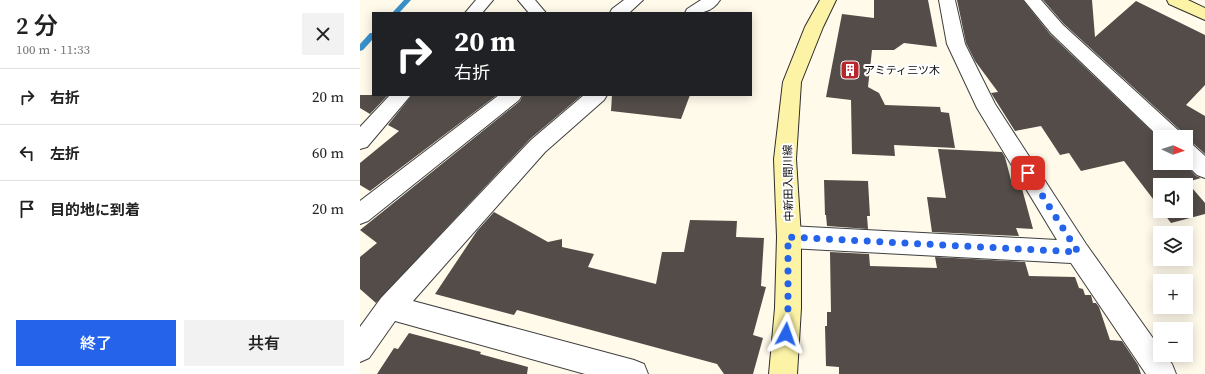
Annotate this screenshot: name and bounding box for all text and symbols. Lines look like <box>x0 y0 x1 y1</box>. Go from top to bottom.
text: 2 分 <box>16 9 58 42</box>
button: close <box>302 13 344 55</box>
text: 20 m <box>454 22 516 60</box>
icon: right <box>388 28 440 80</box>
text: 100 m · 11:33 <box>16 41 90 58</box>
building icon: アミティ三ツ木 <box>839 59 861 81</box>
text: 右折 <box>454 60 490 85</box>
place label: アミティ三ツ木 <box>864 63 940 78</box>
icon: right <box>16 86 38 108</box>
text: 20 m <box>312 86 344 107</box>
text: 右折 <box>50 87 80 108</box>
north arrow <box>1153 130 1193 170</box>
map controls <box>1153 130 1193 362</box>
icon: left <box>16 142 38 164</box>
text: 60 m <box>312 142 344 163</box>
text: 左折 <box>50 143 80 164</box>
street label: 中新田入間川線 <box>780 144 797 222</box>
pin <box>1011 156 1045 190</box>
icon: arrive <box>1017 162 1039 184</box>
button: sound <box>1153 178 1193 218</box>
icon: arrive <box>16 198 38 220</box>
text: 20 m <box>312 198 344 219</box>
text: 目的地に到着 <box>50 199 140 220</box>
button: layers <box>1153 226 1193 266</box>
button: + <box>1153 274 1193 314</box>
position arrow <box>765 313 807 355</box>
button: 終了 <box>16 320 176 366</box>
button: 共有 <box>184 320 344 366</box>
button: − <box>1153 322 1193 362</box>

